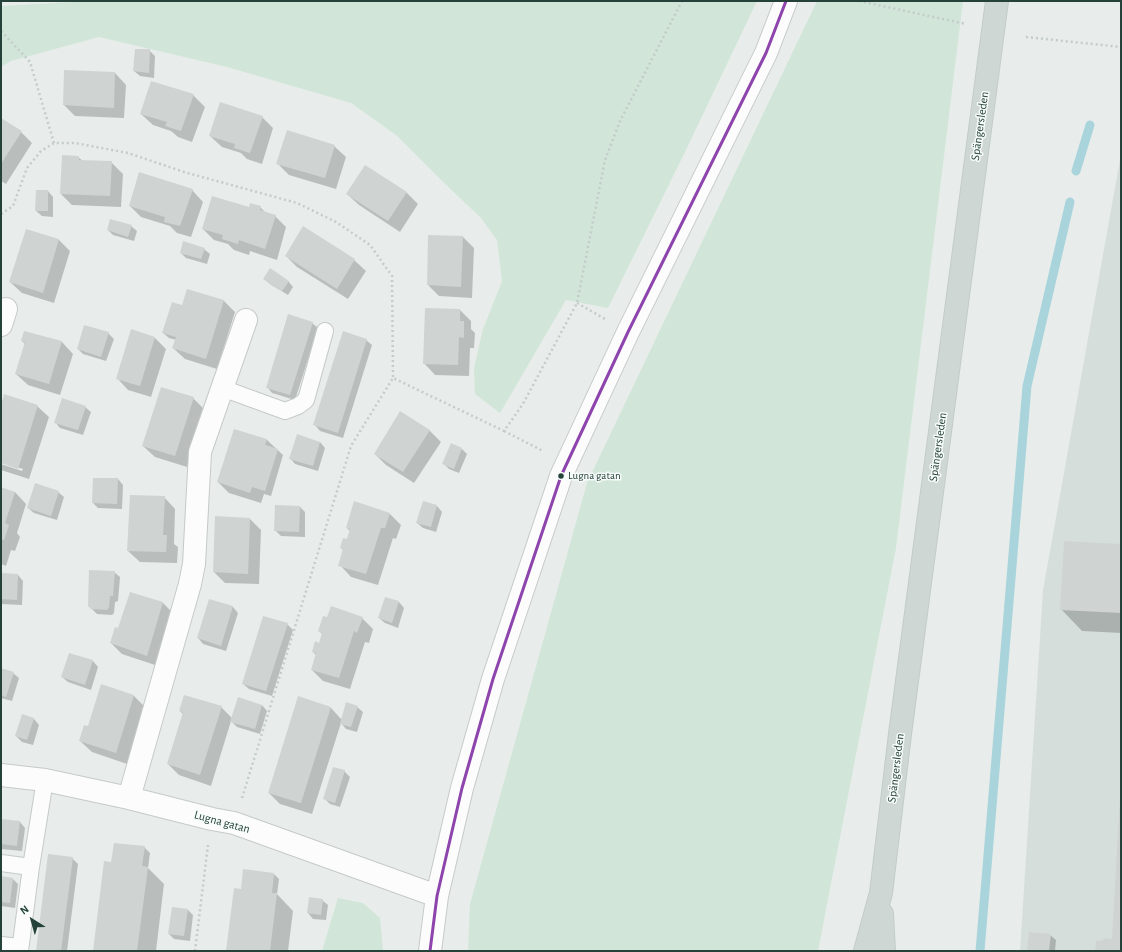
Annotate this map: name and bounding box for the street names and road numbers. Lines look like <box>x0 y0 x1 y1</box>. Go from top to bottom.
street label: Spängersleden <box>968 91 992 161</box>
street label: Spängersleden <box>926 412 950 482</box>
street label: Spängersleden <box>885 733 907 803</box>
street label: Lugna gatan <box>192 808 252 836</box>

